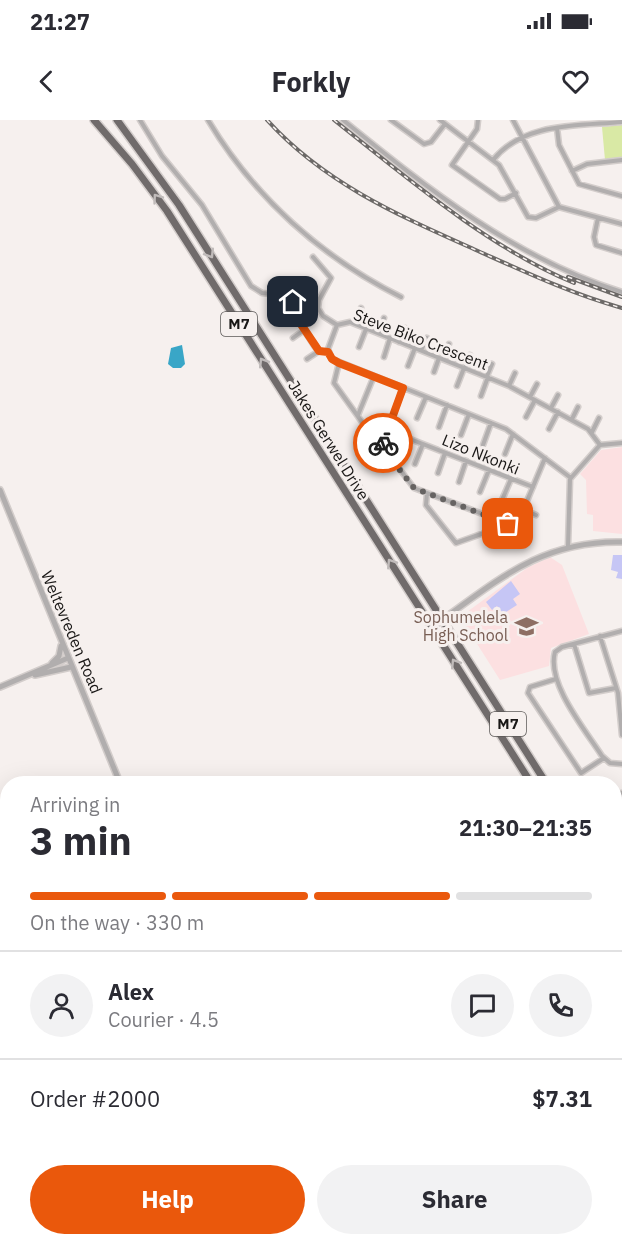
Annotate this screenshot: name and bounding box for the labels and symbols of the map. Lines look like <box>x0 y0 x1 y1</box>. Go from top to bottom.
one-way arrow <box>154 193 165 204</box>
one-way arrow <box>203 248 215 258</box>
pin <box>267 276 318 327</box>
street label: Steve Biko Crescent <box>351 304 491 374</box>
road number: M7 <box>221 312 257 336</box>
one-way arrow <box>259 357 270 368</box>
street label: Jakes Gerwel Drive <box>284 376 374 504</box>
courier <box>353 413 413 473</box>
street label: Lizo Nkonki <box>439 429 523 479</box>
pin <box>482 498 533 549</box>
one-way arrow <box>387 558 398 569</box>
street label: Weltevreden Road <box>37 568 107 696</box>
place label: Sophumelela High School <box>414 607 508 645</box>
school or university icon: Sophumelela High School <box>513 613 539 639</box>
one-way arrow <box>450 659 462 669</box>
road number: M7 <box>490 712 526 736</box>

